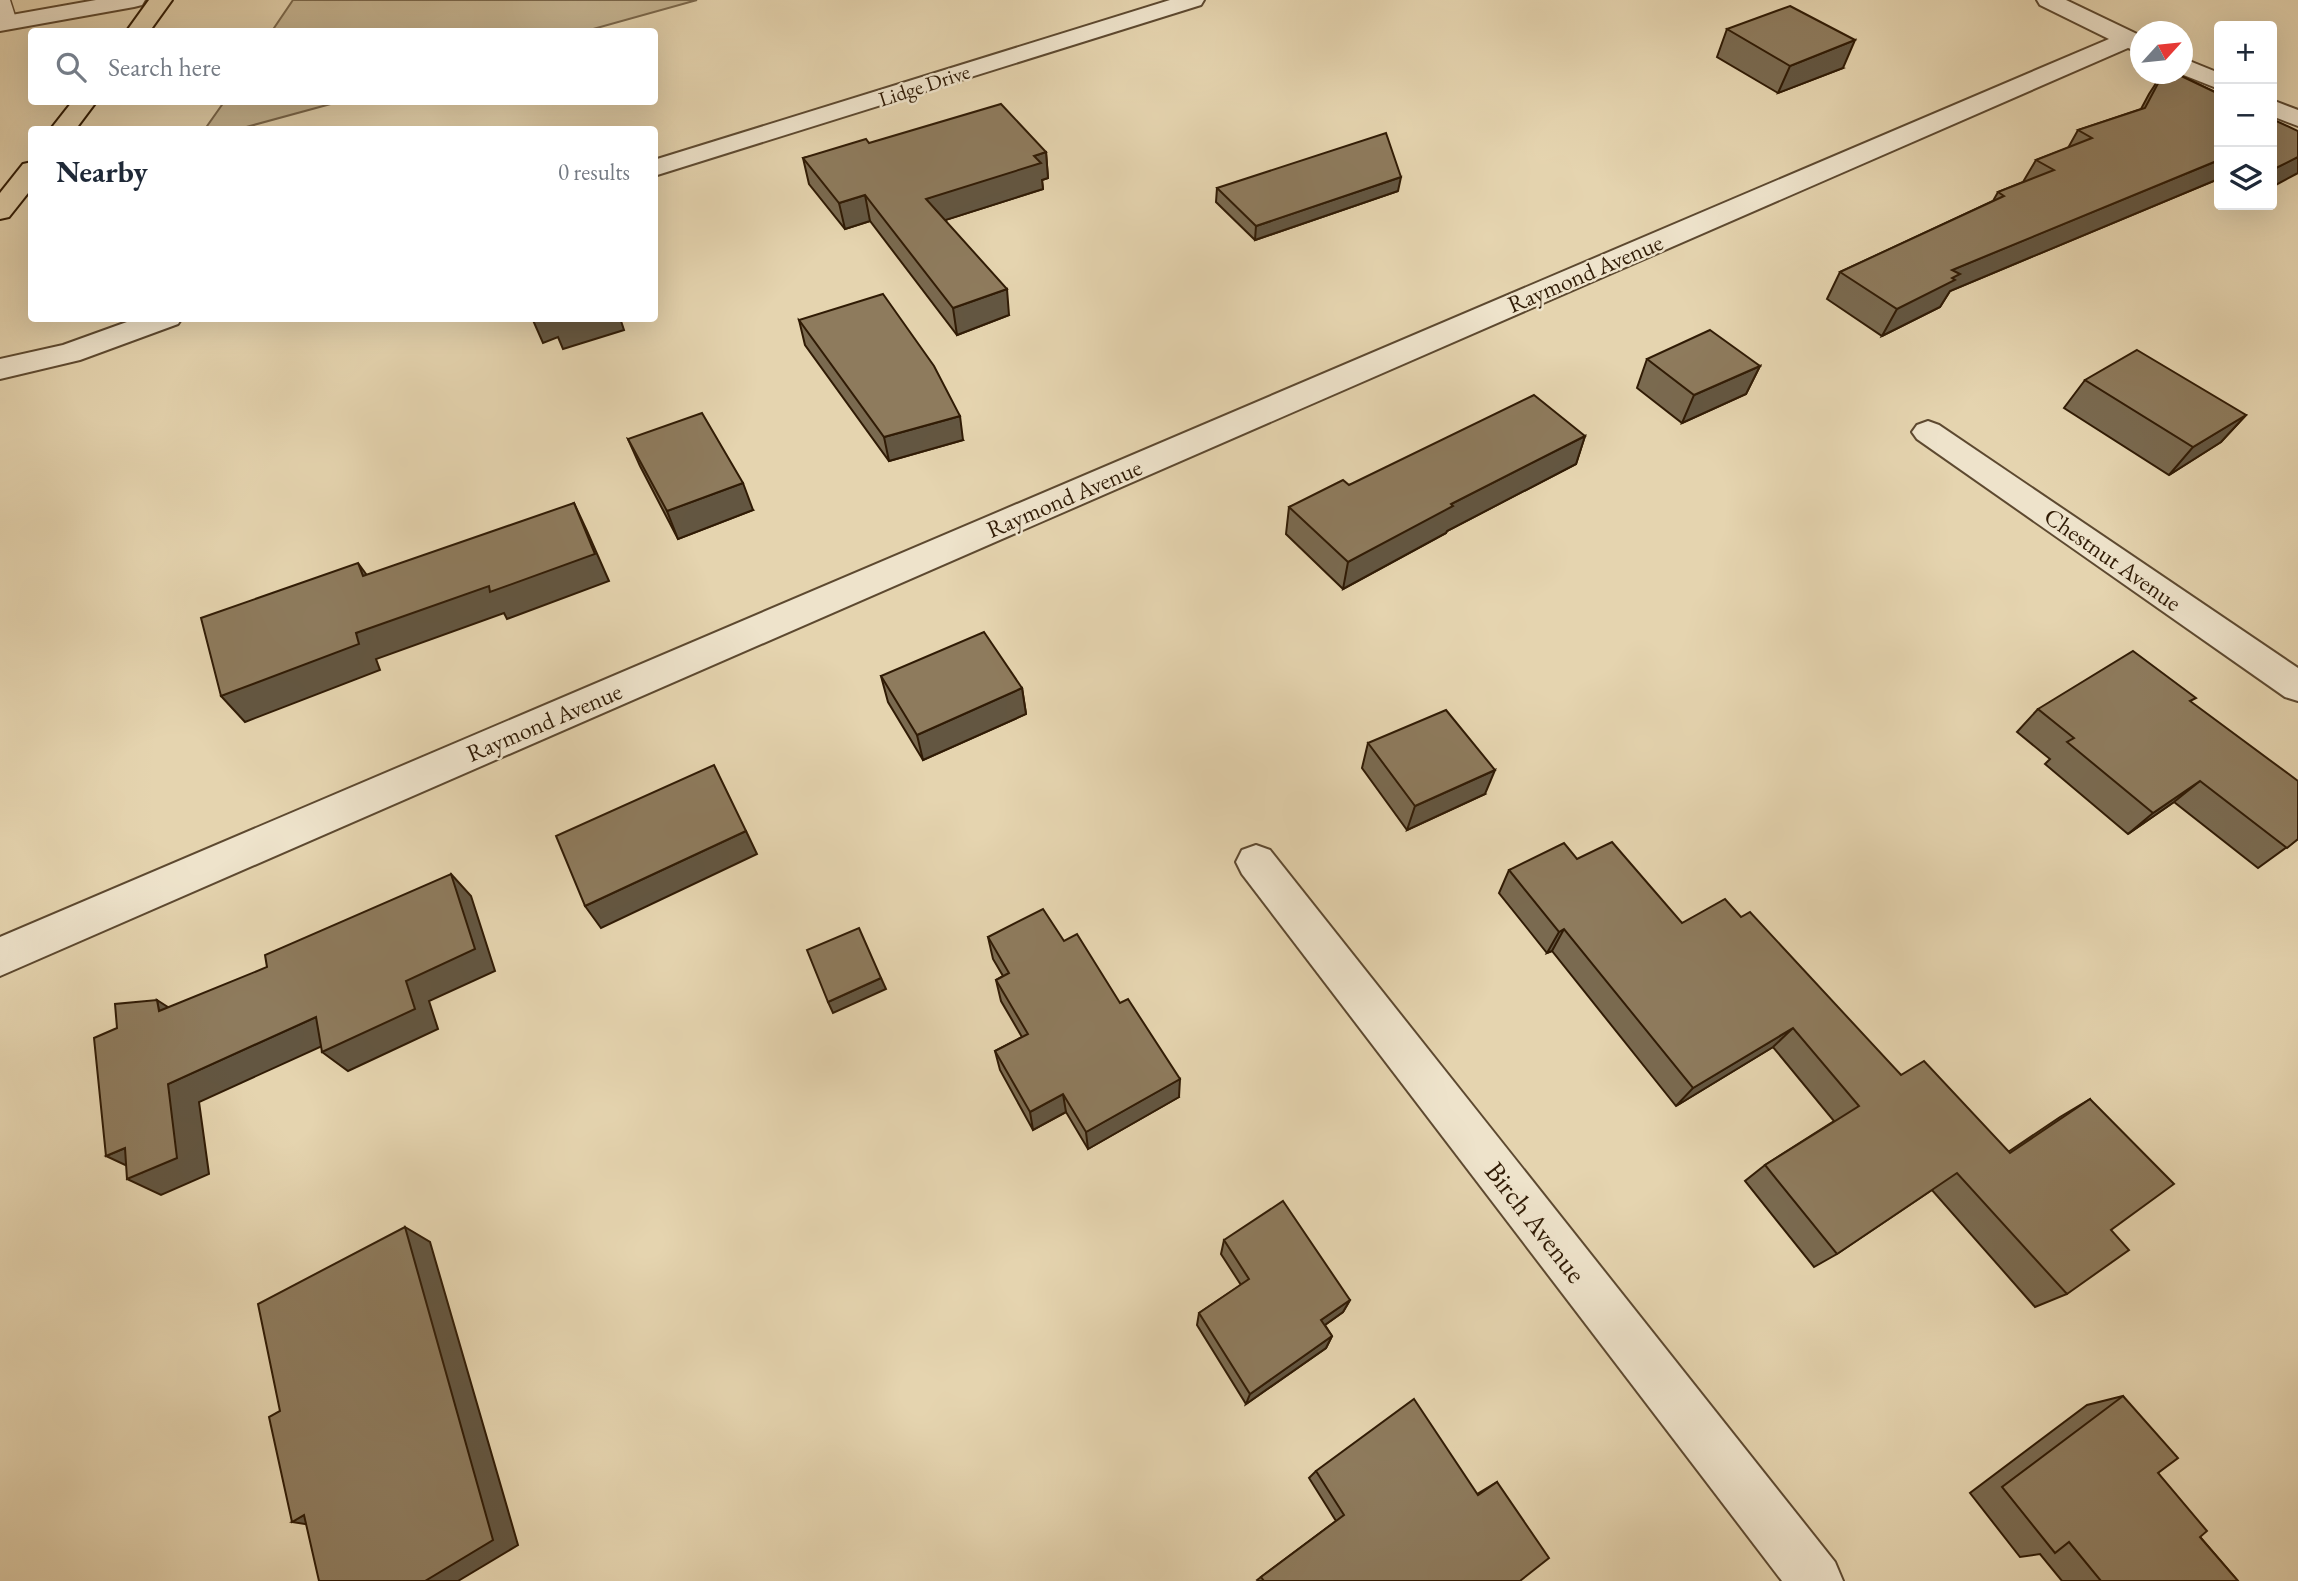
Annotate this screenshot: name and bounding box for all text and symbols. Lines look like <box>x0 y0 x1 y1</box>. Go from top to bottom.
north arrow <box>2130 21 2193 84</box>
map controls <box>2214 21 2277 210</box>
button: + <box>2214 21 2277 84</box>
search box <box>28 28 658 105</box>
icon: search <box>52 48 90 86</box>
text: Search here <box>108 50 221 84</box>
street label: Lidge Drive <box>875 58 973 112</box>
button: − <box>2214 84 2277 147</box>
button: layers <box>2214 147 2277 210</box>
text: Nearby <box>56 152 148 191</box>
text: 0 results <box>558 157 630 187</box>
street label: Raymond Avenue <box>1503 226 1667 320</box>
street label: Raymond Avenue <box>982 451 1146 545</box>
street label: Chestnut Avenue <box>2038 500 2188 618</box>
street label: Raymond Avenue <box>462 675 626 769</box>
street label: Birch Avenue <box>1477 1154 1595 1290</box>

